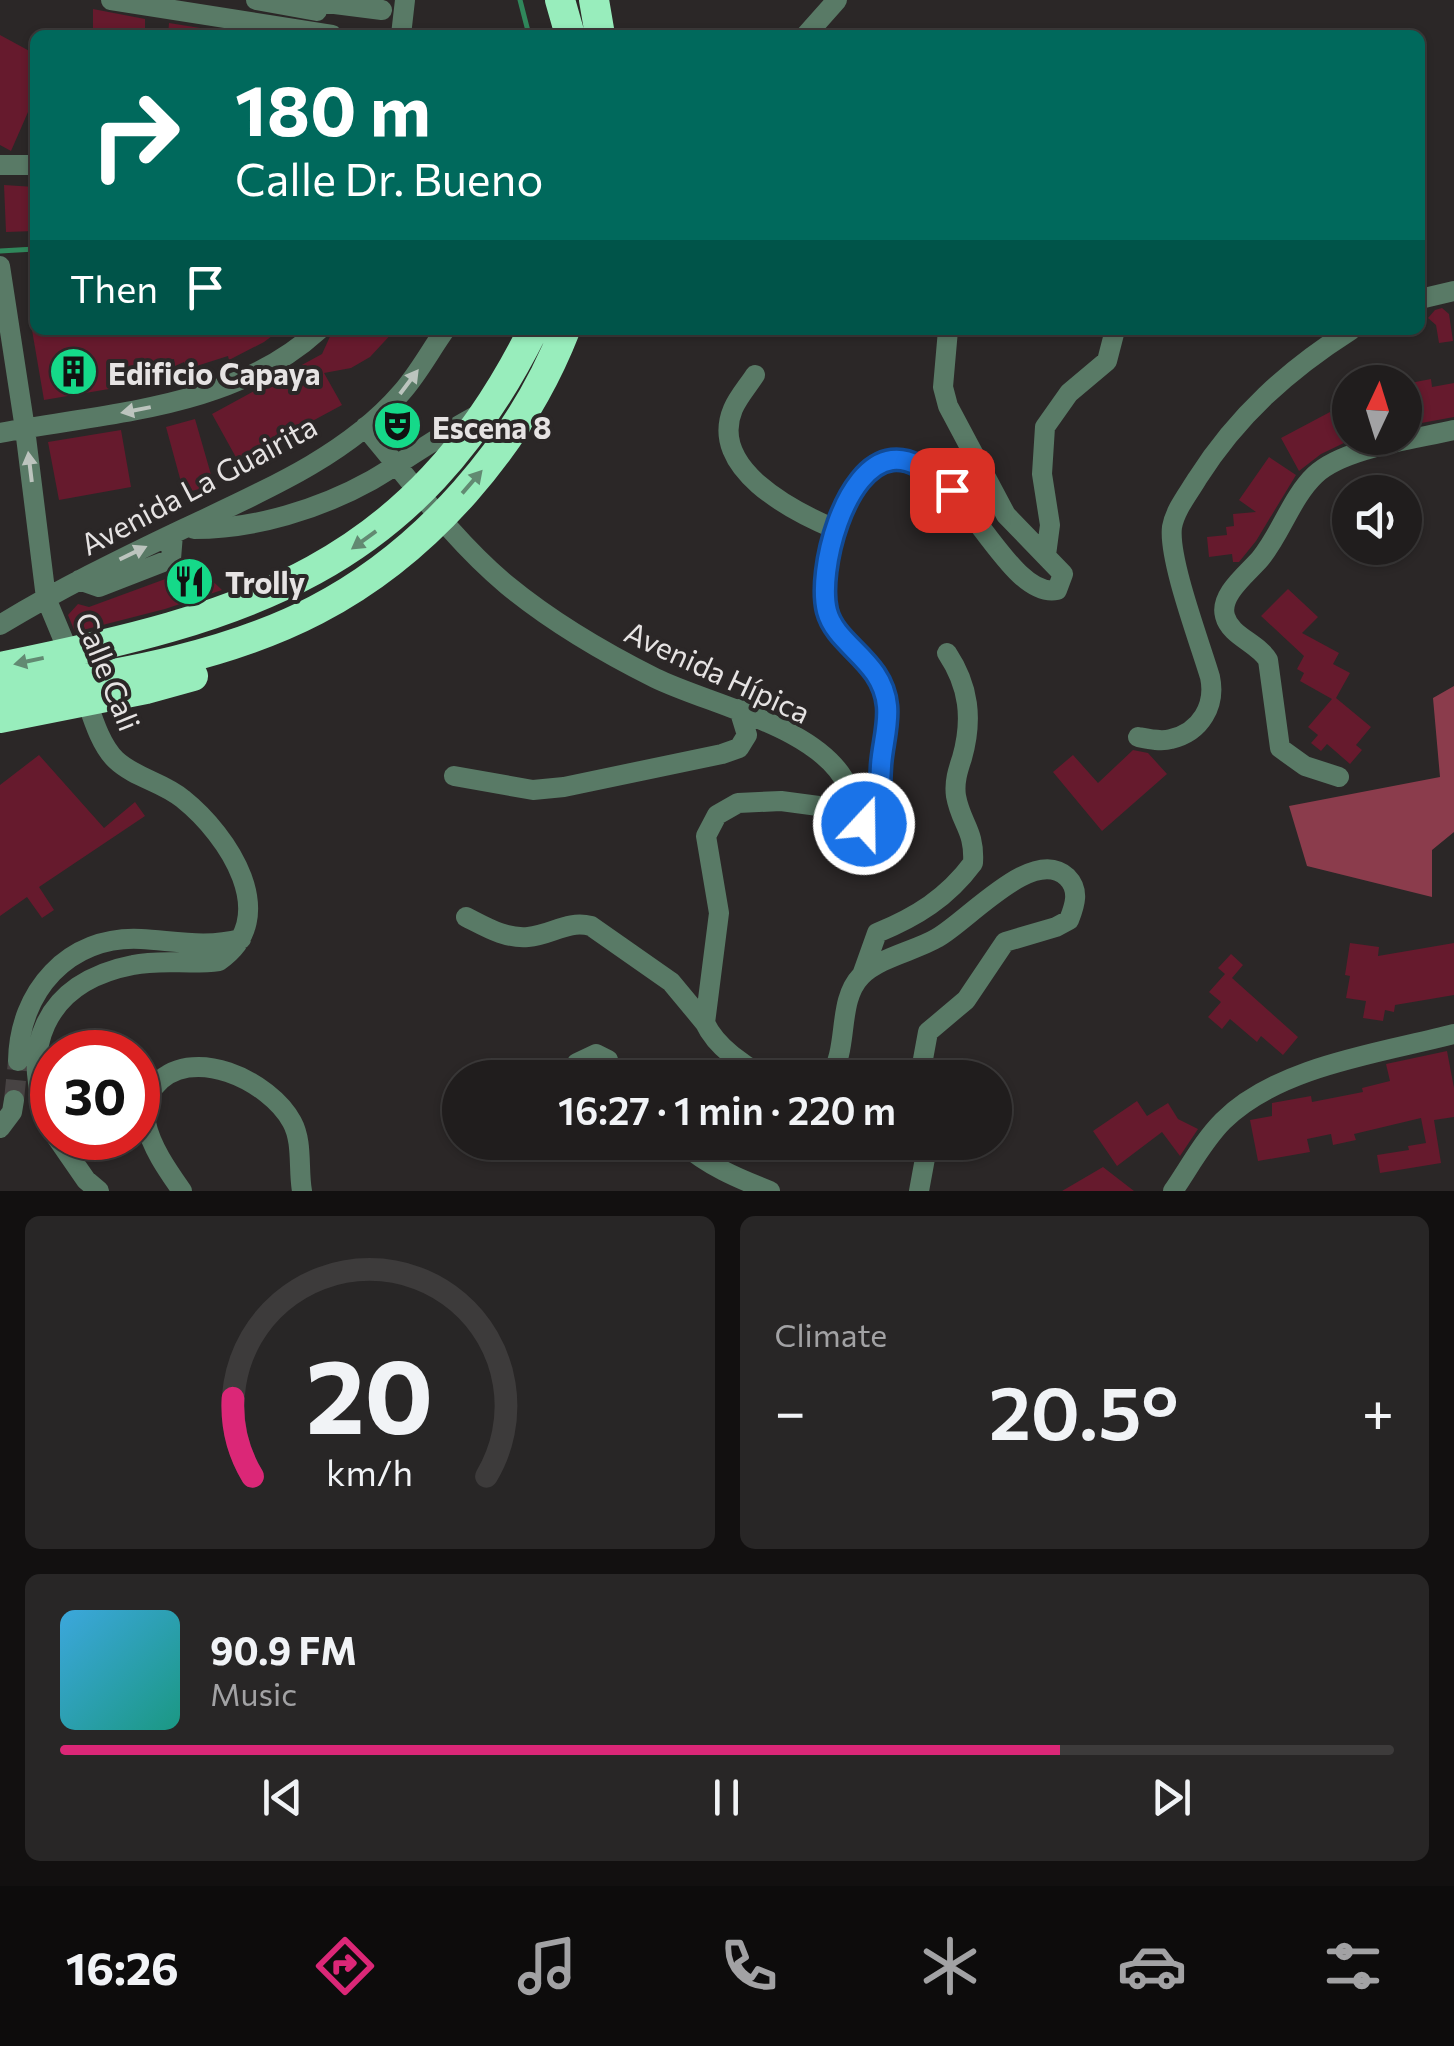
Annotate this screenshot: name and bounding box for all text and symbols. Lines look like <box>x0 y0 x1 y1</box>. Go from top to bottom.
text: 180 m <box>235 65 431 150</box>
icon: right <box>70 70 200 200</box>
text: Calle Dr. Bueno <box>235 150 543 205</box>
icon: arrive <box>178 260 233 315</box>
text: Then <box>70 264 158 311</box>
building icon: Edificio Capaya <box>47 346 99 398</box>
place label: Edificio Capaya <box>108 354 320 391</box>
north arrow <box>1332 365 1422 455</box>
map controls <box>1332 365 1422 565</box>
one-way arrow <box>399 369 418 395</box>
theatre icon: Escena 8 <box>371 400 423 452</box>
one-way arrow <box>120 402 151 418</box>
street label: Avenida La Guairita <box>73 406 323 562</box>
place label: Escena 8 <box>432 408 551 445</box>
pin <box>910 448 995 533</box>
one-way arrow <box>22 450 38 482</box>
icon: arrive <box>925 463 980 518</box>
one-way arrow <box>460 470 482 495</box>
button: sound <box>1332 475 1422 565</box>
one-way arrow <box>351 529 377 549</box>
one-way arrow <box>119 545 148 562</box>
restaurant icon: Trolly <box>164 555 216 607</box>
place label: Trolly <box>225 563 306 600</box>
street label: Calle Cali <box>69 606 149 736</box>
street label: Avenida Hípica <box>620 612 816 730</box>
one-way arrow <box>13 654 44 670</box>
position arrow <box>812 772 916 876</box>
speed limit sign: 30 <box>30 1030 160 1160</box>
text: 16:27 · 1 min · 220 m <box>558 1086 896 1133</box>
text: Climate <box>775 1314 887 1354</box>
text: 20 <box>306 1328 434 1455</box>
text: 20.5° <box>989 1364 1179 1455</box>
text: − <box>775 1376 806 1443</box>
text: + <box>1362 1376 1394 1443</box>
text: km/h <box>326 1450 413 1493</box>
text: 90.9 FM <box>210 1626 357 1673</box>
text: Music <box>210 1673 297 1713</box>
icon: previous <box>255 1770 310 1825</box>
icon: pause <box>699 1770 754 1825</box>
icon: next <box>1144 1770 1199 1825</box>
icon: directions <box>310 1931 380 2001</box>
icon: music <box>512 1931 582 2001</box>
icon: phone <box>714 1931 784 2001</box>
icon: climate <box>915 1931 985 2001</box>
icon: car <box>1117 1931 1187 2001</box>
icon: filters <box>1318 1931 1388 2001</box>
text: 16:26 <box>66 1939 179 1994</box>

